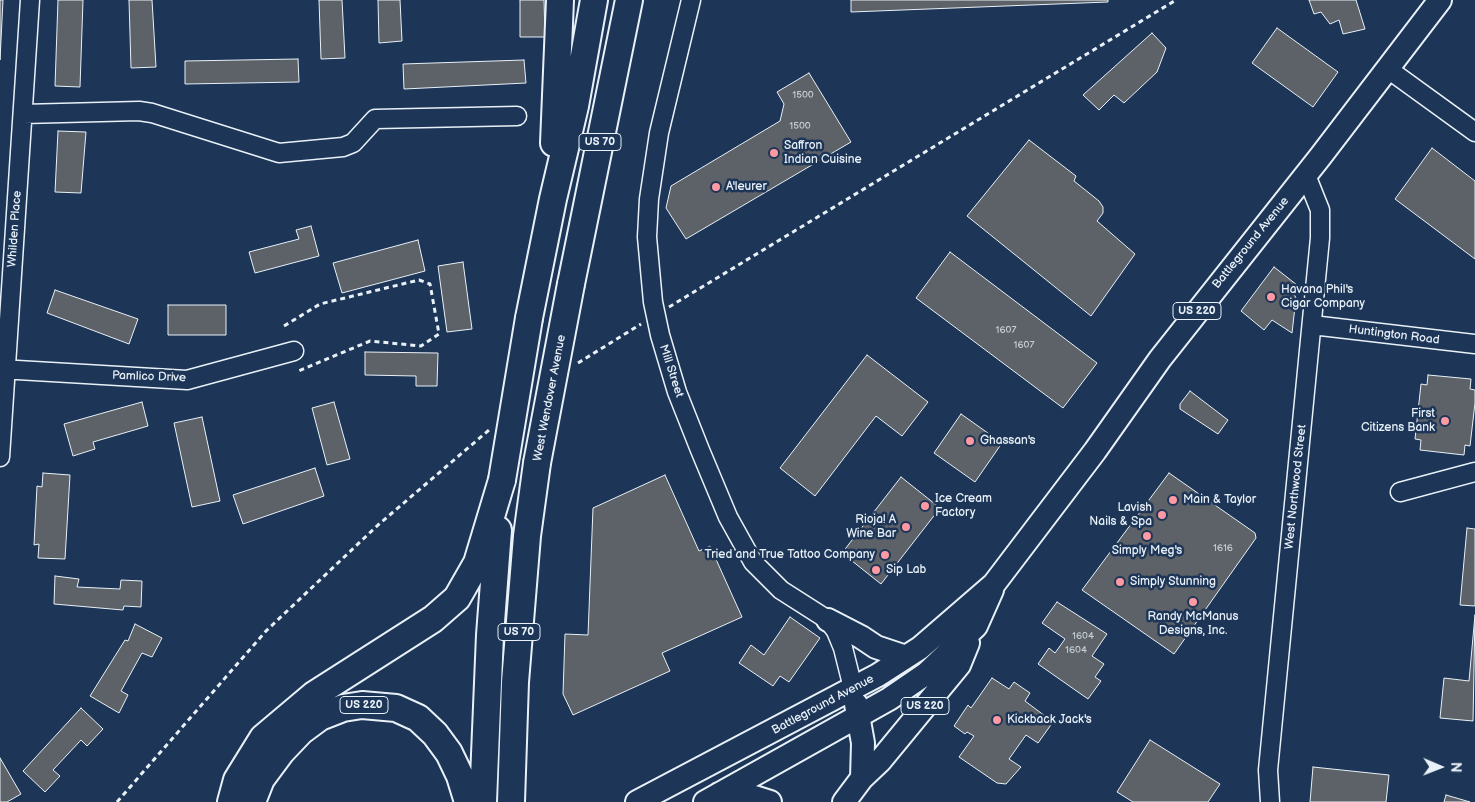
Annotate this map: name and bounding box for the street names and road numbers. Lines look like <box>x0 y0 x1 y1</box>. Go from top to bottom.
road number: US 70 <box>579 134 621 150</box>
street label: Whilden Place <box>5 190 25 268</box>
street label: Battleground Avenue <box>1210 194 1292 292</box>
road number: US 220 <box>1173 302 1221 320</box>
street label: Huntington Road <box>1348 322 1440 348</box>
street label: West Wendover Avenue <box>531 334 569 462</box>
street label: Mill Street <box>656 343 686 399</box>
street label: Pamlico Drive <box>112 369 186 385</box>
street label: West Northwood Street <box>1282 424 1310 550</box>
road number: US 70 <box>498 624 540 640</box>
street label: Battleground Avenue <box>769 672 877 738</box>
road number: US 220 <box>340 696 388 714</box>
road number: US 220 <box>901 698 949 714</box>

